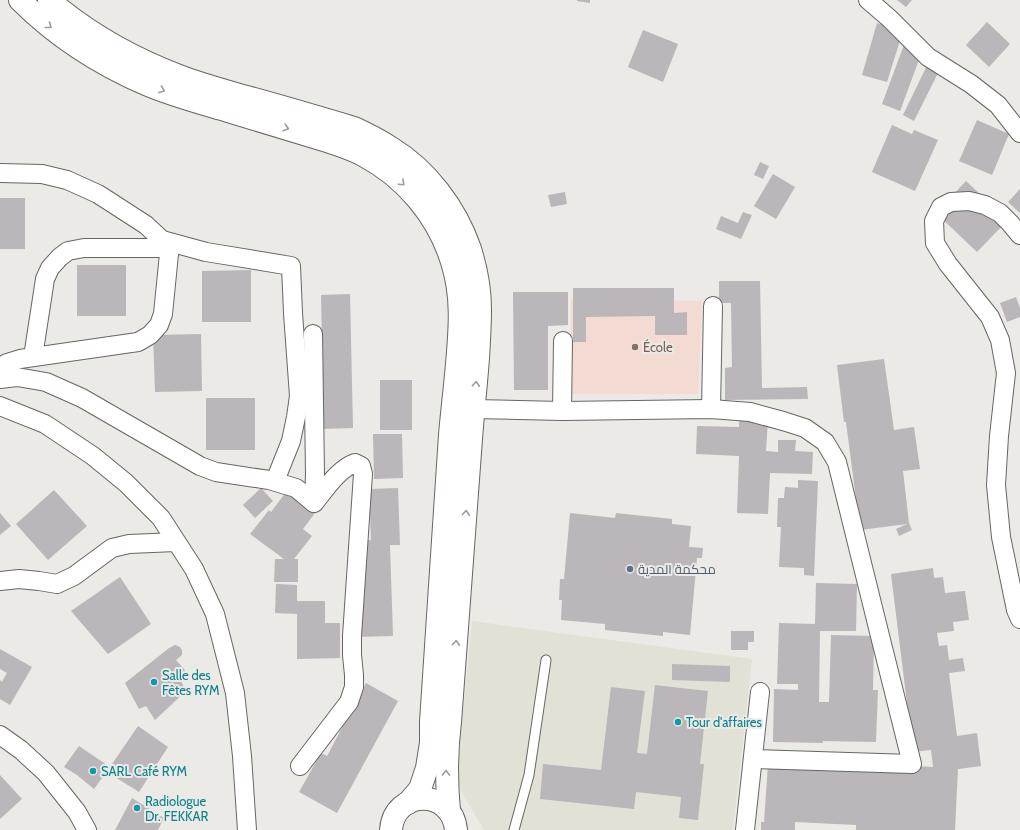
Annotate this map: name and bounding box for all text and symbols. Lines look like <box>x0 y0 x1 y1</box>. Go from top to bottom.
one-way arrow <box>45 21 52 28</box>
one-way arrow <box>158 85 165 93</box>
one-way arrow <box>282 123 289 132</box>
one-way arrow <box>397 178 405 186</box>
place label: École <box>643 338 673 355</box>
marker: École <box>630 342 640 352</box>
one-way arrow <box>471 381 480 387</box>
one-way arrow <box>461 510 470 516</box>
place label: محكمة المدية <box>638 561 716 577</box>
marker: محكمة المدية <box>625 564 635 574</box>
one-way arrow <box>451 640 460 646</box>
place label: Salle des Fêtes RYM <box>162 667 220 698</box>
marker: Salle des Fêtes RYM <box>149 677 159 687</box>
place label: Tour d'affaires <box>686 714 762 730</box>
marker: Tour d'affaires <box>673 717 683 727</box>
place label: SARL Café RYM <box>101 763 187 779</box>
marker: SARL Café RYM <box>88 766 98 776</box>
one-way arrow <box>442 770 450 776</box>
place label: Radiologue Dr. FEKKAR <box>145 793 208 824</box>
marker: Radiologue Dr. FEKKAR <box>132 803 142 813</box>

